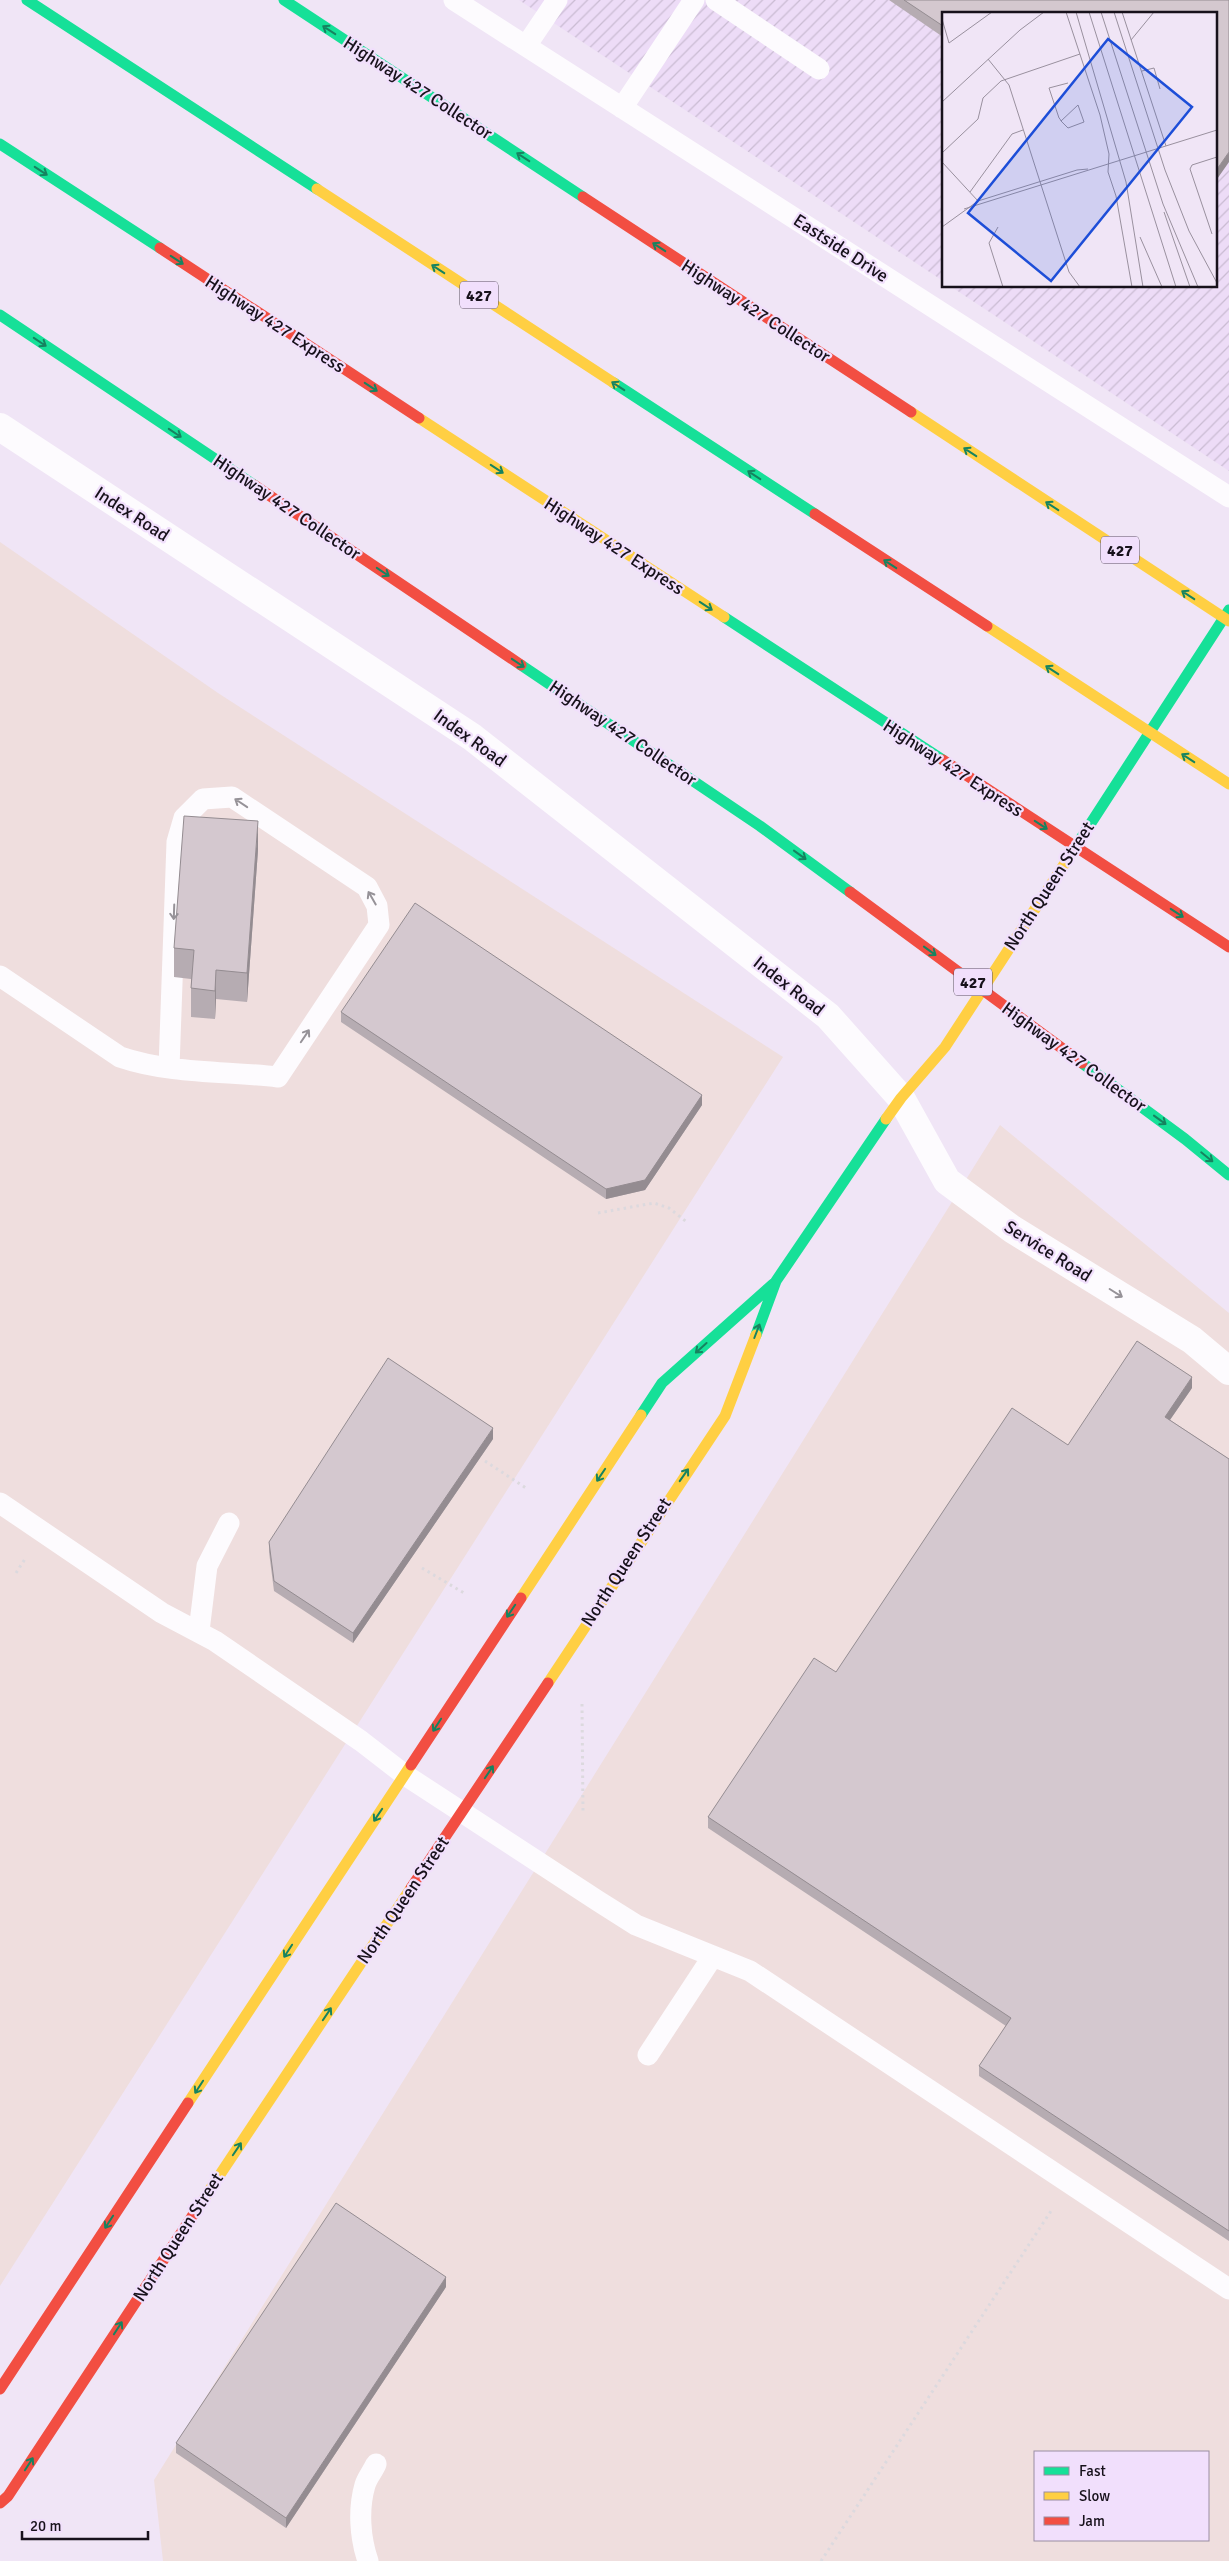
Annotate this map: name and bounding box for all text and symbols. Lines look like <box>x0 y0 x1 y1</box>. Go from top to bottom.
inset map <box>942 12 1216 288</box>
one-way arrow <box>322 24 336 34</box>
street label: Highway 427 Collector <box>339 32 497 145</box>
one-way arrow <box>516 152 530 163</box>
one-way arrow <box>33 166 47 176</box>
street label: Eastside Drive <box>789 209 893 287</box>
one-way arrow <box>652 242 666 252</box>
one-way arrow <box>169 255 183 265</box>
street label: Highway 427 Collector <box>677 255 835 368</box>
one-way arrow <box>431 263 445 273</box>
street label: Highway 427 Express <box>201 271 349 377</box>
road number: 427 <box>460 282 498 308</box>
one-way arrow <box>33 337 47 347</box>
one-way arrow <box>611 381 625 391</box>
one-way arrow <box>364 382 378 392</box>
one-way arrow <box>168 428 182 438</box>
one-way arrow <box>963 446 977 456</box>
street label: Highway 427 Collector <box>209 449 365 565</box>
one-way arrow <box>489 464 503 474</box>
one-way arrow <box>747 470 761 480</box>
street label: Index Road <box>91 482 173 546</box>
street label: Highway 427 Express <box>540 493 688 599</box>
one-way arrow <box>1045 500 1059 511</box>
road number: 427 <box>1101 536 1139 564</box>
one-way arrow <box>883 559 897 569</box>
one-way arrow <box>376 567 390 577</box>
one-way arrow <box>1182 589 1196 599</box>
one-way arrow <box>699 601 713 611</box>
one-way arrow <box>511 658 525 668</box>
one-way arrow <box>1045 664 1059 674</box>
street label: Highway 427 Collector <box>545 675 701 791</box>
street label: Index Road <box>429 704 511 772</box>
street label: Highway 427 Express <box>879 715 1027 821</box>
one-way arrow <box>1181 753 1195 763</box>
one-way arrow <box>235 798 249 808</box>
street label: North Queen Street <box>999 818 1099 954</box>
one-way arrow <box>1034 819 1048 830</box>
one-way arrow <box>793 849 806 860</box>
one-way arrow <box>367 891 377 905</box>
one-way arrow <box>169 904 179 920</box>
one-way arrow <box>1170 909 1184 919</box>
one-way arrow <box>923 946 937 956</box>
street label: Index Road <box>749 951 829 1021</box>
road number: 427 <box>954 969 992 996</box>
street label: Highway 427 Collector <box>997 997 1151 1117</box>
one-way arrow <box>300 1029 310 1043</box>
one-way arrow <box>1153 1115 1167 1125</box>
one-way arrow <box>1200 1151 1213 1162</box>
street label: Service Road <box>1000 1215 1096 1287</box>
one-way arrow <box>1108 1289 1122 1299</box>
one-way arrow <box>753 1324 762 1339</box>
one-way arrow <box>694 1343 707 1354</box>
one-way arrow <box>596 1468 606 1482</box>
one-way arrow <box>679 1468 689 1482</box>
street label: North Queen Street <box>576 1494 676 1630</box>
one-way arrow <box>506 1604 516 1618</box>
one-way arrow <box>432 1717 442 1731</box>
one-way arrow <box>484 1765 494 1779</box>
one-way arrow <box>373 1808 383 1822</box>
street label: North Queen Street <box>352 1832 454 1968</box>
one-way arrow <box>283 1944 294 1958</box>
one-way arrow <box>322 2007 332 2021</box>
one-way arrow <box>194 2079 204 2093</box>
one-way arrow <box>231 2142 242 2156</box>
street label: North Queen Street <box>128 2169 228 2305</box>
one-way arrow <box>104 2215 114 2229</box>
one-way arrow <box>113 2322 123 2336</box>
legend <box>1034 2451 1209 2541</box>
one-way arrow <box>24 2458 34 2472</box>
text: Fast <box>1079 2462 1106 2480</box>
text: Slow <box>1079 2487 1110 2505</box>
scale bar <box>22 2508 149 2540</box>
text: Jam <box>1079 2512 1105 2530</box>
text: 20 m <box>30 2517 61 2535</box>

